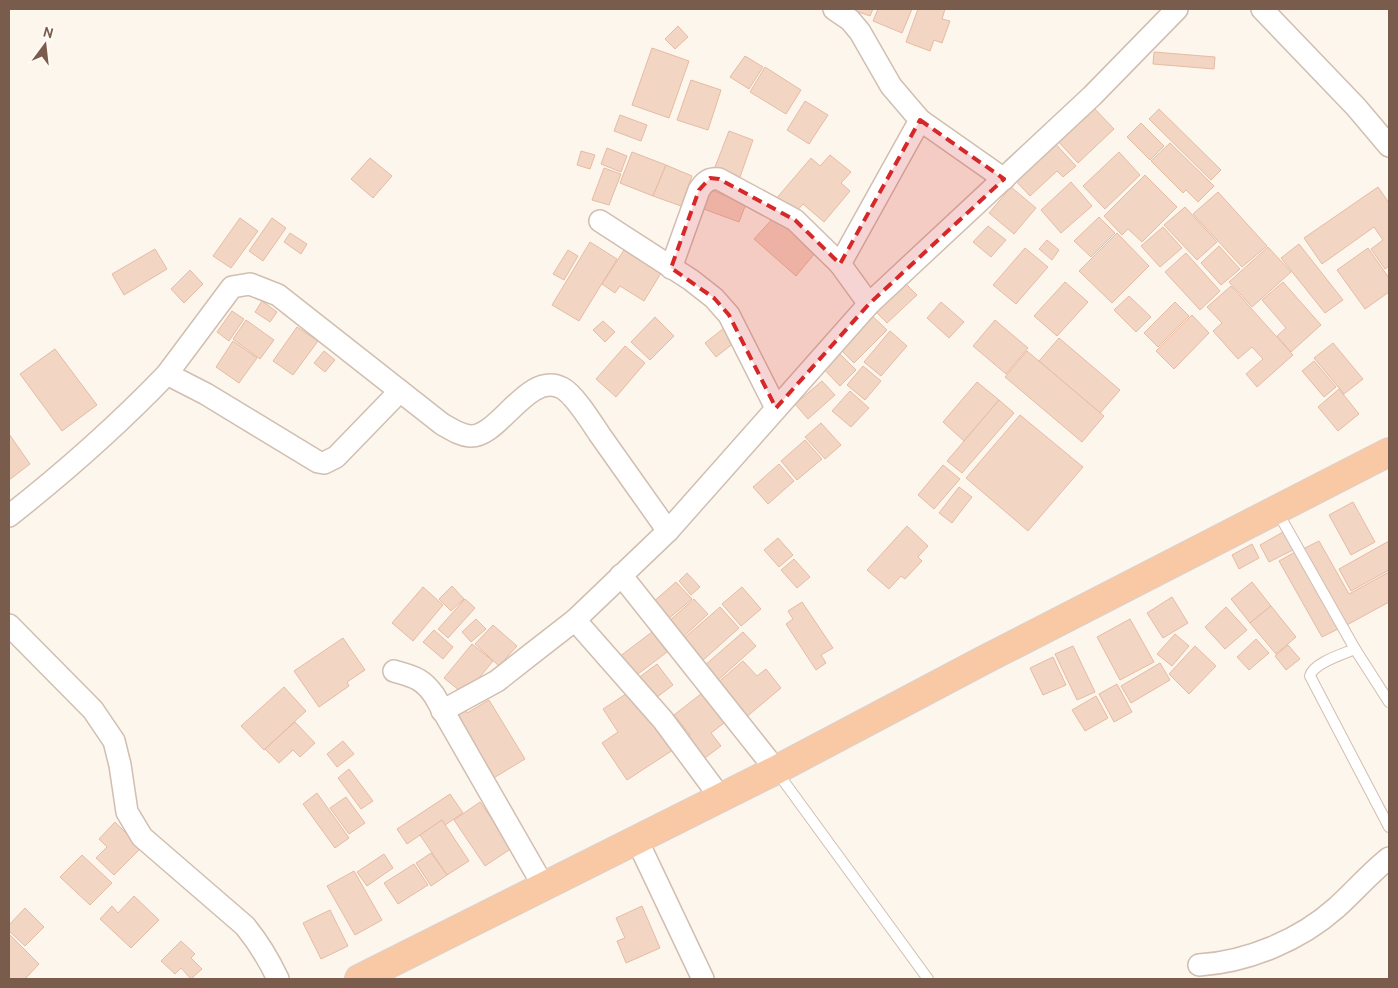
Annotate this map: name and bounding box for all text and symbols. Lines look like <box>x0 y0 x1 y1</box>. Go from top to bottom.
north arrow <box>20 20 70 70</box>
text: N <box>41 22 55 42</box>

